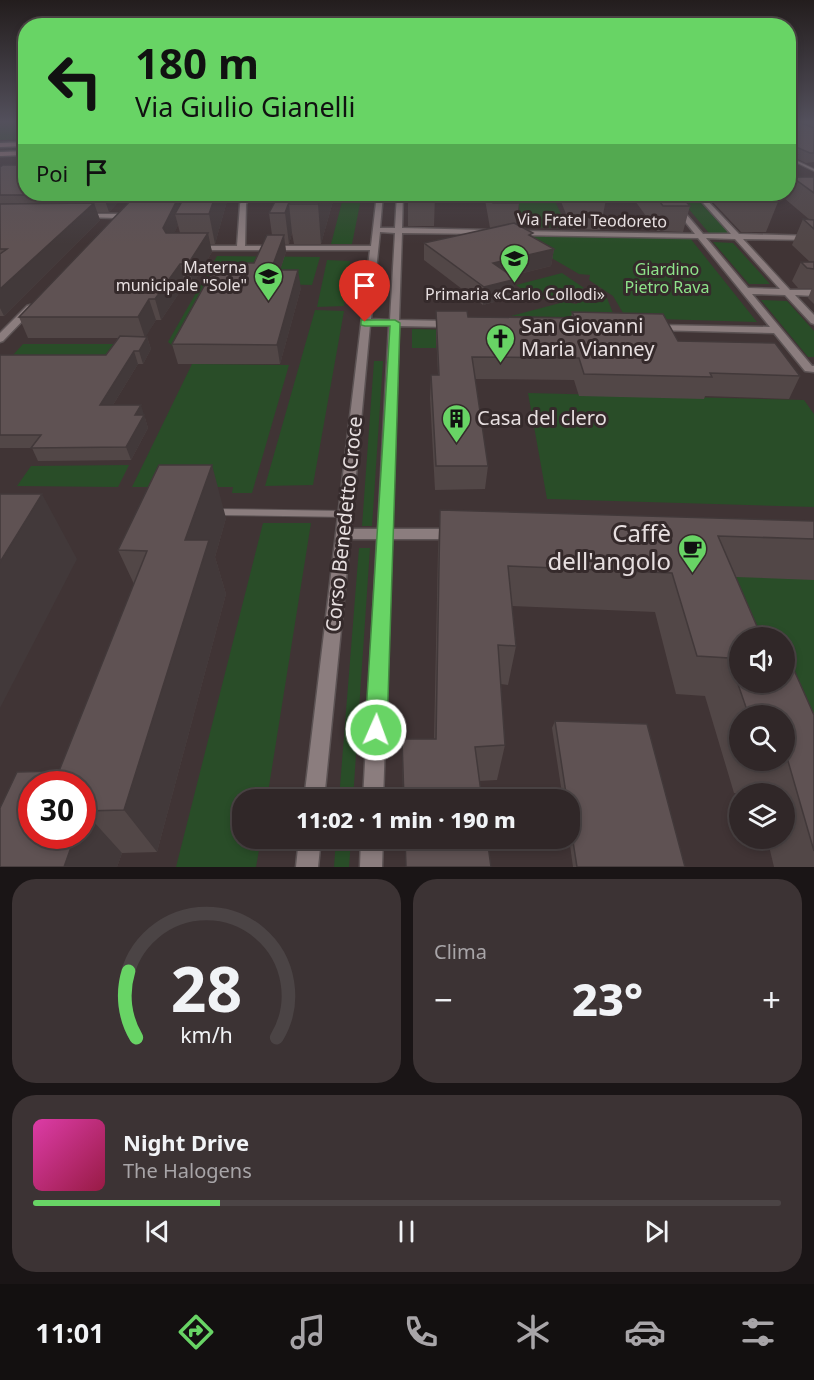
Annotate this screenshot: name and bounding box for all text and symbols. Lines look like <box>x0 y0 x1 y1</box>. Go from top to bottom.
text: 180 m <box>135 34 259 91</box>
icon: left <box>36 42 114 120</box>
text: Via Giulio Gianelli <box>135 88 356 125</box>
icon: arrive <box>80 156 113 189</box>
text: Poi <box>36 158 68 188</box>
street label: Via Fratel Teodoreto <box>517 208 667 232</box>
school or university icon: Primaria «Carlo Collodi» <box>499 242 531 284</box>
place label: Materna municipale "Sole" <box>116 256 247 296</box>
park label: Giardino Pietro Rava <box>625 258 709 298</box>
school or university icon: Materna municipale "Sole" <box>252 260 284 302</box>
pin <box>339 260 390 322</box>
icon: arrive <box>348 269 381 302</box>
place label: Primaria «Carlo Collodi» <box>425 283 605 305</box>
place label: San Giovanni Maria Vianney <box>521 312 655 362</box>
church icon: San Giovanni Maria Vianney <box>484 322 516 364</box>
building icon: Casa del clero <box>440 402 472 444</box>
place label: Casa del clero <box>477 404 607 431</box>
street label: Corso Benedetto Croce <box>319 415 368 633</box>
place label: Caffè dell'angolo <box>548 516 671 577</box>
cafe icon: Caffè dell'angolo <box>676 532 708 574</box>
map controls <box>729 627 795 849</box>
button: sound <box>729 627 795 693</box>
position arrow <box>344 698 408 762</box>
button: search <box>729 705 795 771</box>
speed limit sign: 30 <box>18 771 96 849</box>
button: layers <box>729 783 795 849</box>
text: 11:02 · 1 min · 190 m <box>296 804 516 834</box>
text: Clima <box>434 938 487 965</box>
text: 28 <box>171 945 242 1030</box>
text: 23° <box>572 968 643 1029</box>
text: − <box>434 977 453 1022</box>
text: + <box>762 977 781 1022</box>
text: km/h <box>180 1020 233 1049</box>
text: Night Drive <box>123 1127 249 1157</box>
text: The Halogens <box>123 1157 252 1184</box>
icon: previous <box>141 1215 174 1248</box>
icon: pause <box>390 1215 423 1248</box>
icon: next <box>640 1215 673 1248</box>
icon: directions <box>175 1311 217 1353</box>
icon: music <box>287 1311 329 1353</box>
icon: phone <box>400 1311 442 1353</box>
icon: climate <box>512 1311 554 1353</box>
icon: car <box>624 1311 666 1353</box>
icon: filters <box>737 1311 779 1353</box>
text: 11:01 <box>35 1314 105 1351</box>

